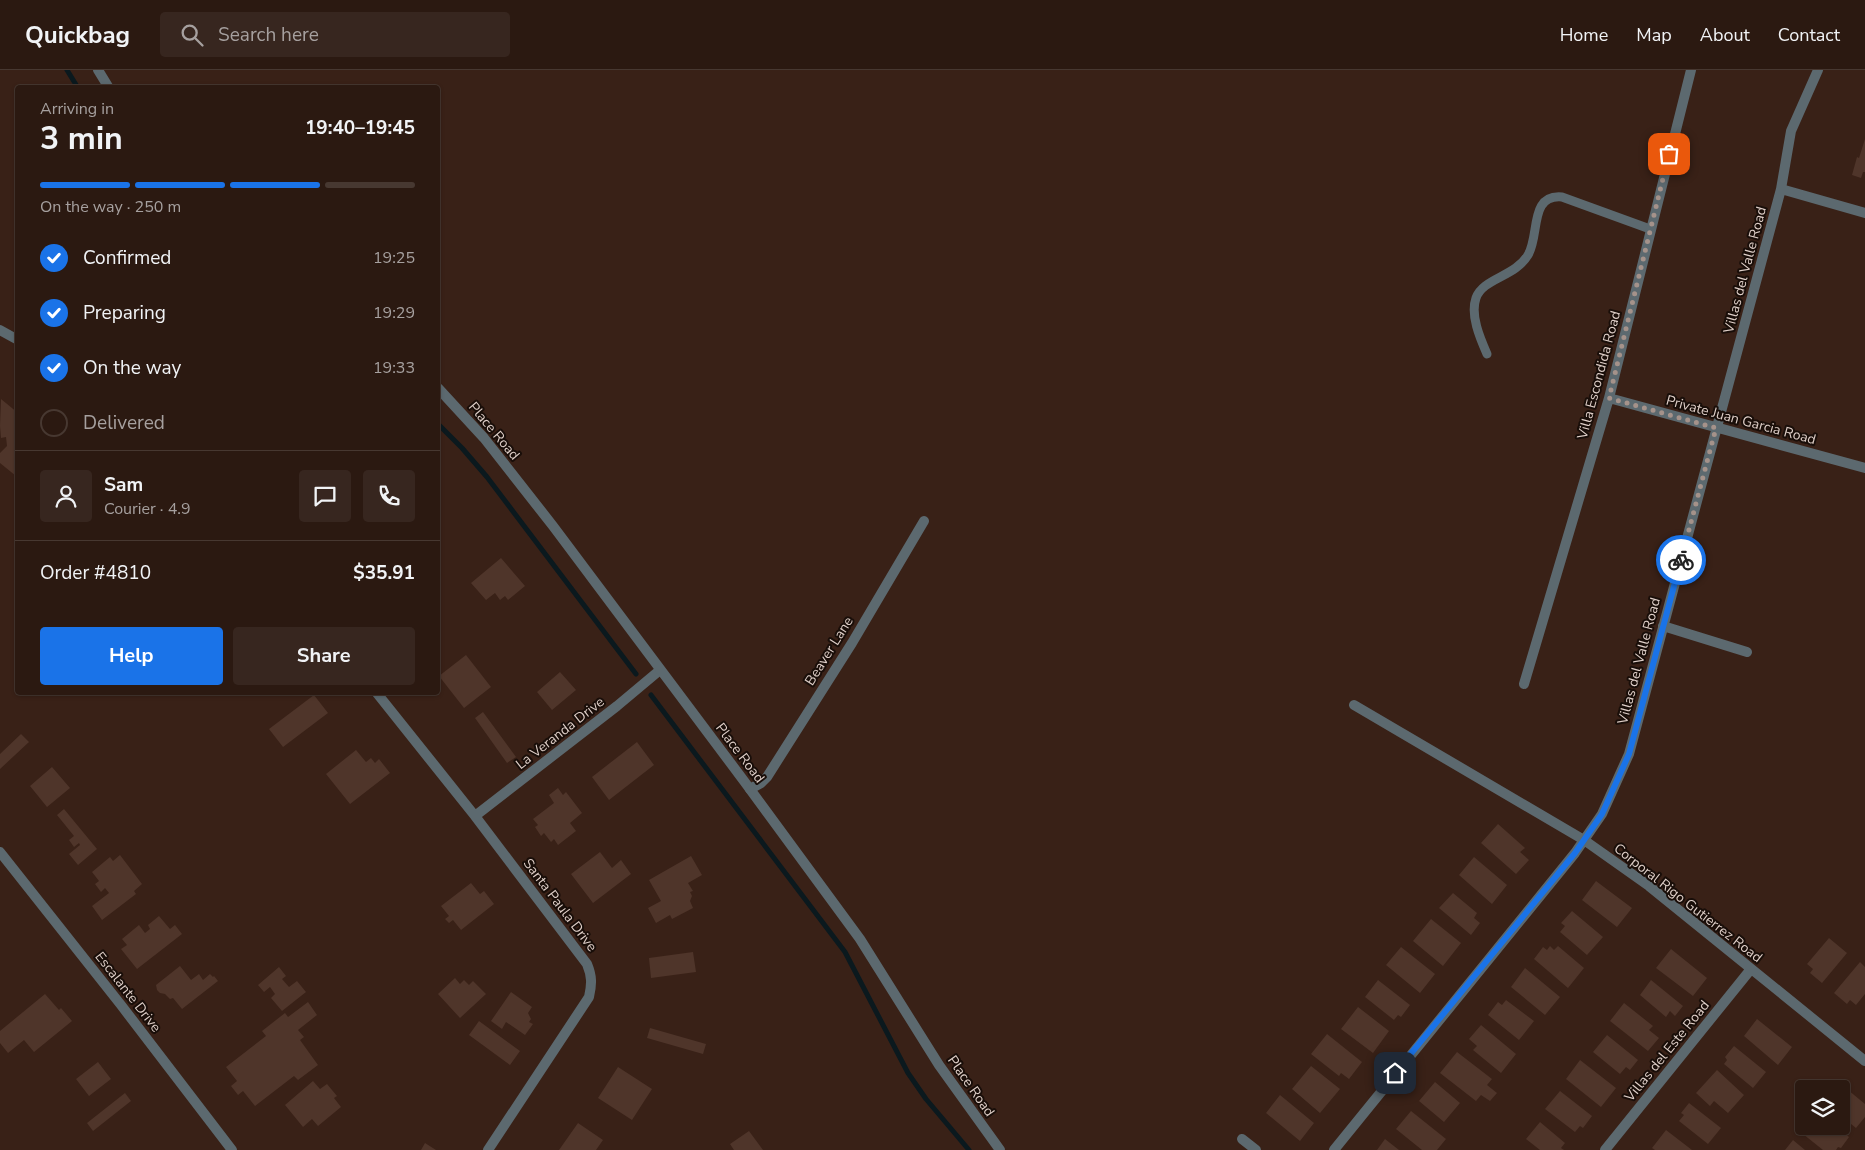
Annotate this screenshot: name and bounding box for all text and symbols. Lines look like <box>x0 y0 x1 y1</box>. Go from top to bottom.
search box <box>160 12 510 57</box>
text: Quickbag <box>25 19 130 51</box>
icon: search <box>178 21 206 49</box>
text: Search here <box>218 22 319 48</box>
text: Home <box>1560 23 1608 47</box>
text: Map <box>1636 23 1672 47</box>
text: About <box>1700 23 1750 47</box>
text: Contact <box>1778 23 1840 47</box>
text: Arriving in <box>40 98 114 120</box>
text: 19:40–19:45 <box>305 115 415 141</box>
text: 3 min <box>40 117 123 160</box>
pin <box>1648 133 1690 175</box>
icon: bag <box>1655 140 1683 168</box>
text: On the way · 250 m <box>40 196 181 218</box>
street label: Villas del Valle Road <box>1719 205 1771 336</box>
icon: check <box>40 244 68 272</box>
text: Confirmed <box>83 245 171 271</box>
text: 19:25 <box>373 247 415 269</box>
icon: check <box>40 299 68 327</box>
text: Preparing <box>83 300 166 326</box>
text: 19:29 <box>373 302 415 324</box>
street label: Villa Escondida Road <box>1572 309 1625 442</box>
icon: check <box>40 354 68 382</box>
text: On the way <box>83 355 181 381</box>
text: 19:33 <box>373 357 415 379</box>
street label: Private Juan Garcia Road <box>1664 391 1818 449</box>
street label: Place Road <box>464 398 524 464</box>
text: Delivered <box>83 410 165 436</box>
button: person <box>40 470 92 522</box>
button: chat <box>299 470 351 522</box>
button: phone <box>363 470 415 522</box>
text: Sam <box>104 472 143 498</box>
text: Courier · 4.9 <box>104 498 190 520</box>
courier <box>1656 535 1706 585</box>
icon: bike <box>1667 546 1695 574</box>
text: Order #4810 <box>40 560 151 586</box>
text: $35.91 <box>353 560 415 586</box>
street label: Villas del Valle Road <box>1613 596 1665 727</box>
street label: Beaver Lane <box>800 613 858 689</box>
button: Help <box>40 627 223 685</box>
button: Share <box>233 627 415 685</box>
street label: La Veranda Drive <box>512 692 608 774</box>
street label: Place Road <box>711 719 769 787</box>
street label: Corporal Rigo Gutierrez Road <box>1610 839 1766 967</box>
street label: Santa Paula Drive <box>519 855 601 955</box>
street label: Escalante Drive <box>91 948 165 1036</box>
street label: Villas del Este Road <box>1620 996 1714 1107</box>
street label: Place Road <box>943 1052 999 1120</box>
pin <box>1374 1052 1416 1094</box>
icon: home <box>1381 1059 1409 1087</box>
map controls <box>1795 1080 1850 1135</box>
button: layers <box>1795 1080 1850 1135</box>

